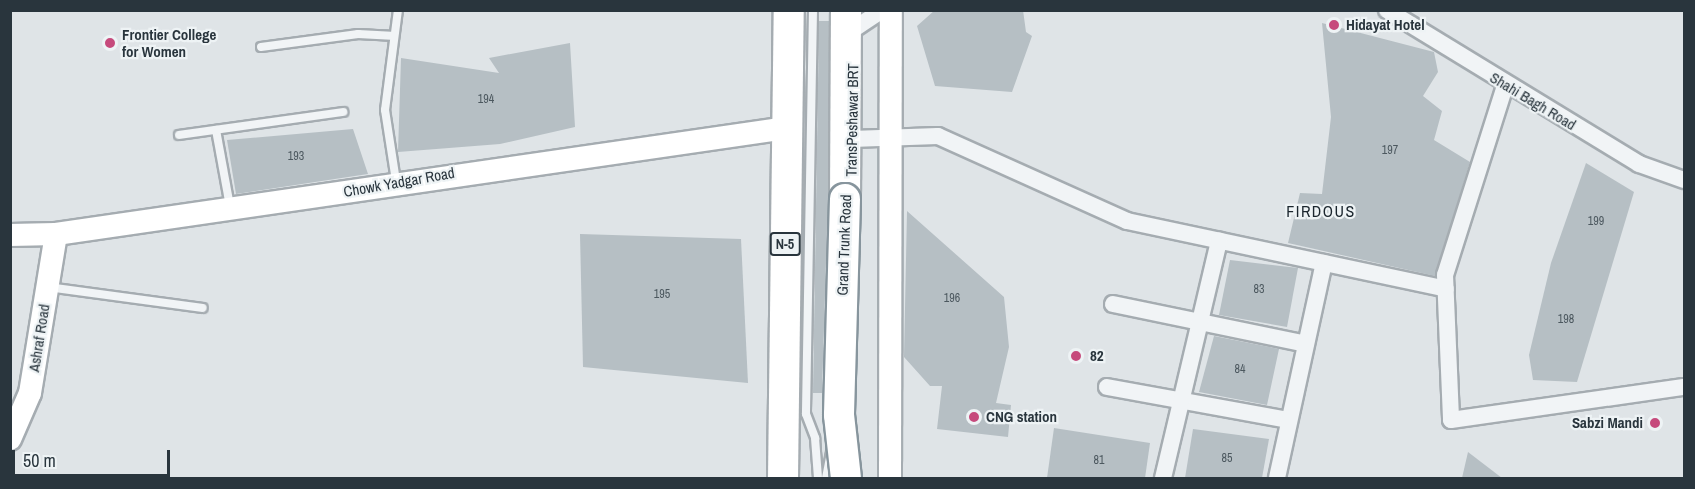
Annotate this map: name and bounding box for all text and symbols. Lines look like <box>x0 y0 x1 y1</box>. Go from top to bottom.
place label: Hidayat Hotel <box>1346 16 1425 34</box>
marker: Hidayat Hotel <box>1327 18 1341 32</box>
place label: Frontier College for Women <box>122 25 216 60</box>
marker: Frontier College for Women <box>103 36 117 50</box>
street label: TransPeshawar BRT <box>842 63 862 177</box>
street label: Shahi Bagh Road <box>1487 68 1579 134</box>
house number: 194 <box>478 93 494 107</box>
house number: 197 <box>1382 144 1398 158</box>
house number: 193 <box>288 150 304 164</box>
street label: Chowk Yadgar Road <box>342 163 456 201</box>
street label: Grand Trunk Road <box>833 194 855 296</box>
district label: FIRDOUS <box>1286 201 1356 221</box>
house number: 199 <box>1588 215 1604 229</box>
road number: N-5 <box>768 233 802 255</box>
house number: 83 <box>1254 283 1264 297</box>
house number: 195 <box>654 288 670 302</box>
house number: 196 <box>944 292 960 306</box>
street label: Ashraf Road <box>25 303 53 373</box>
house number: 198 <box>1558 313 1574 327</box>
marker: 82 <box>1067 347 1085 365</box>
place label: 82 <box>1090 347 1104 365</box>
house number: 84 <box>1235 363 1245 377</box>
place label: CNG station <box>986 408 1057 426</box>
marker: CNG station <box>967 410 981 424</box>
place label: Sabzi Mandi <box>1572 414 1643 432</box>
marker: Sabzi Mandi <box>1648 416 1662 430</box>
scale bar <box>15 438 172 476</box>
text: 50 m <box>23 448 56 473</box>
house number: 85 <box>1222 452 1232 466</box>
house number: 81 <box>1094 454 1104 468</box>

